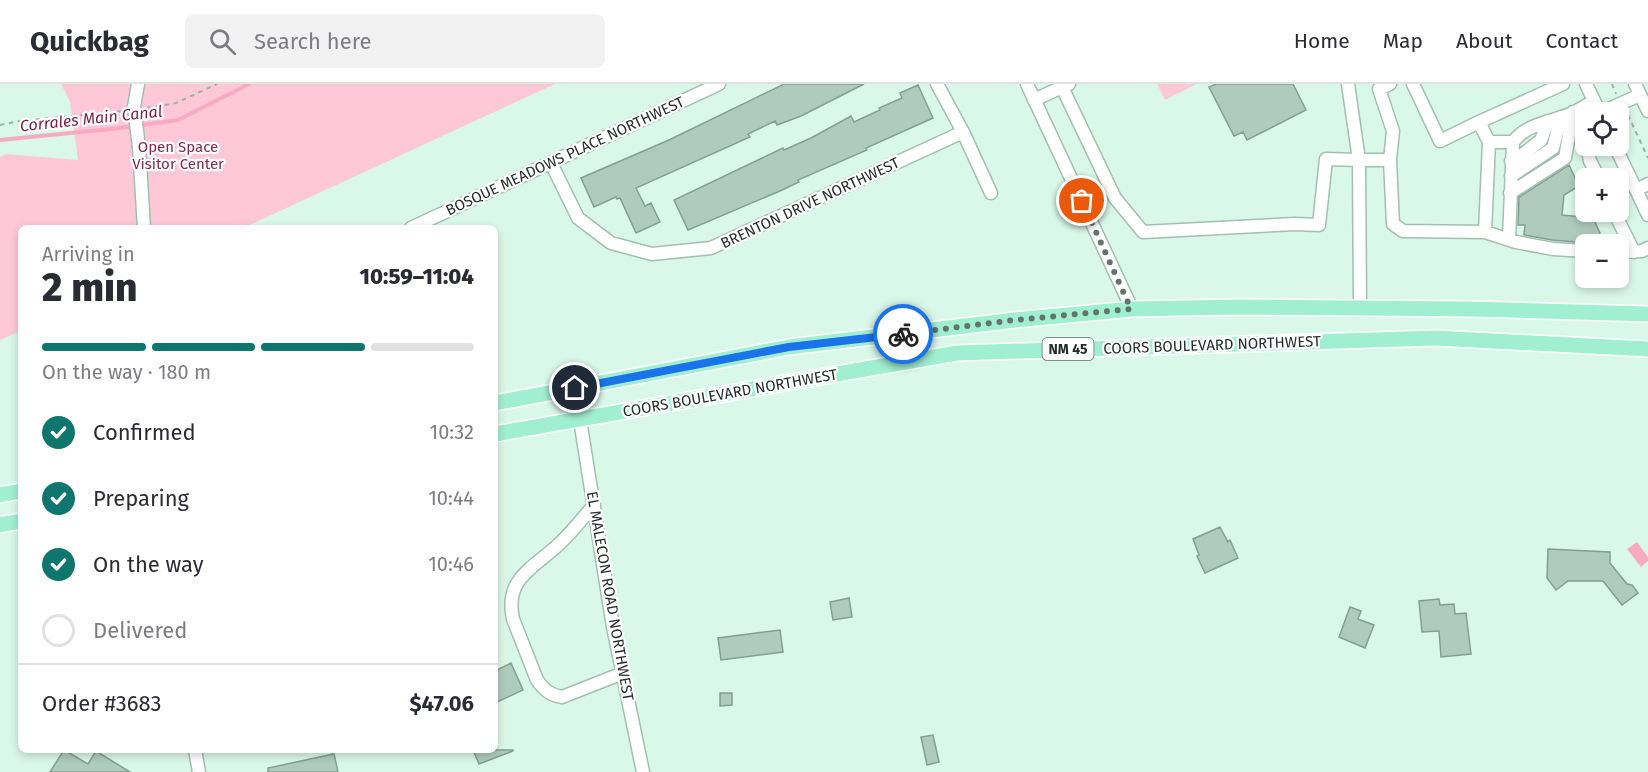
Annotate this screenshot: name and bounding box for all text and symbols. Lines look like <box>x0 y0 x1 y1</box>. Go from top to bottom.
search box <box>185 14 605 68</box>
text: Quickbag <box>30 25 149 58</box>
icon: search <box>206 25 239 58</box>
text: Search here <box>254 28 372 55</box>
text: Home <box>1294 28 1350 54</box>
text: Map <box>1383 28 1423 54</box>
text: About <box>1456 28 1513 54</box>
text: Contact <box>1546 28 1618 54</box>
street label: BOSQUE MEADOWS PLACE NORTHWEST <box>443 93 687 219</box>
water label: Corrales Main Canal <box>19 102 163 135</box>
map controls <box>1575 102 1629 288</box>
button: locate <box>1575 102 1629 156</box>
park label: Open Space Visitor Center <box>132 138 224 173</box>
street label: BRENTON DRIVE NORTHWEST <box>718 154 902 252</box>
button: + <box>1575 168 1629 222</box>
pin <box>1056 175 1107 226</box>
icon: bag <box>1065 184 1098 217</box>
button: − <box>1575 234 1629 288</box>
text: Arriving in <box>42 242 135 266</box>
text: 10:59–11:04 <box>360 263 474 290</box>
text: 2 min <box>42 265 138 311</box>
courier <box>873 304 933 364</box>
icon: bike <box>887 318 920 351</box>
street label: COORS BOULEVARD NORTHWEST <box>1103 332 1321 358</box>
road number: NM 45 <box>1042 338 1094 360</box>
text: On the way · 180 m <box>42 360 211 384</box>
pin <box>549 362 600 413</box>
street label: COORS BOULEVARD NORTHWEST <box>621 365 839 421</box>
icon: home <box>558 371 591 404</box>
icon: check <box>42 416 75 449</box>
text: Confirmed <box>93 419 196 446</box>
text: 10:32 <box>430 420 474 444</box>
icon: check <box>42 482 75 515</box>
text: Preparing <box>93 485 189 512</box>
text: 10:44 <box>428 486 474 510</box>
street label: EL MALECON ROAD NORTHWEST <box>583 490 637 702</box>
icon: check <box>42 548 75 581</box>
text: On the way <box>93 551 204 578</box>
text: 10:46 <box>428 552 474 576</box>
text: Delivered <box>93 617 188 644</box>
text: Order #3683 <box>42 690 162 717</box>
text: $47.06 <box>410 690 474 717</box>

